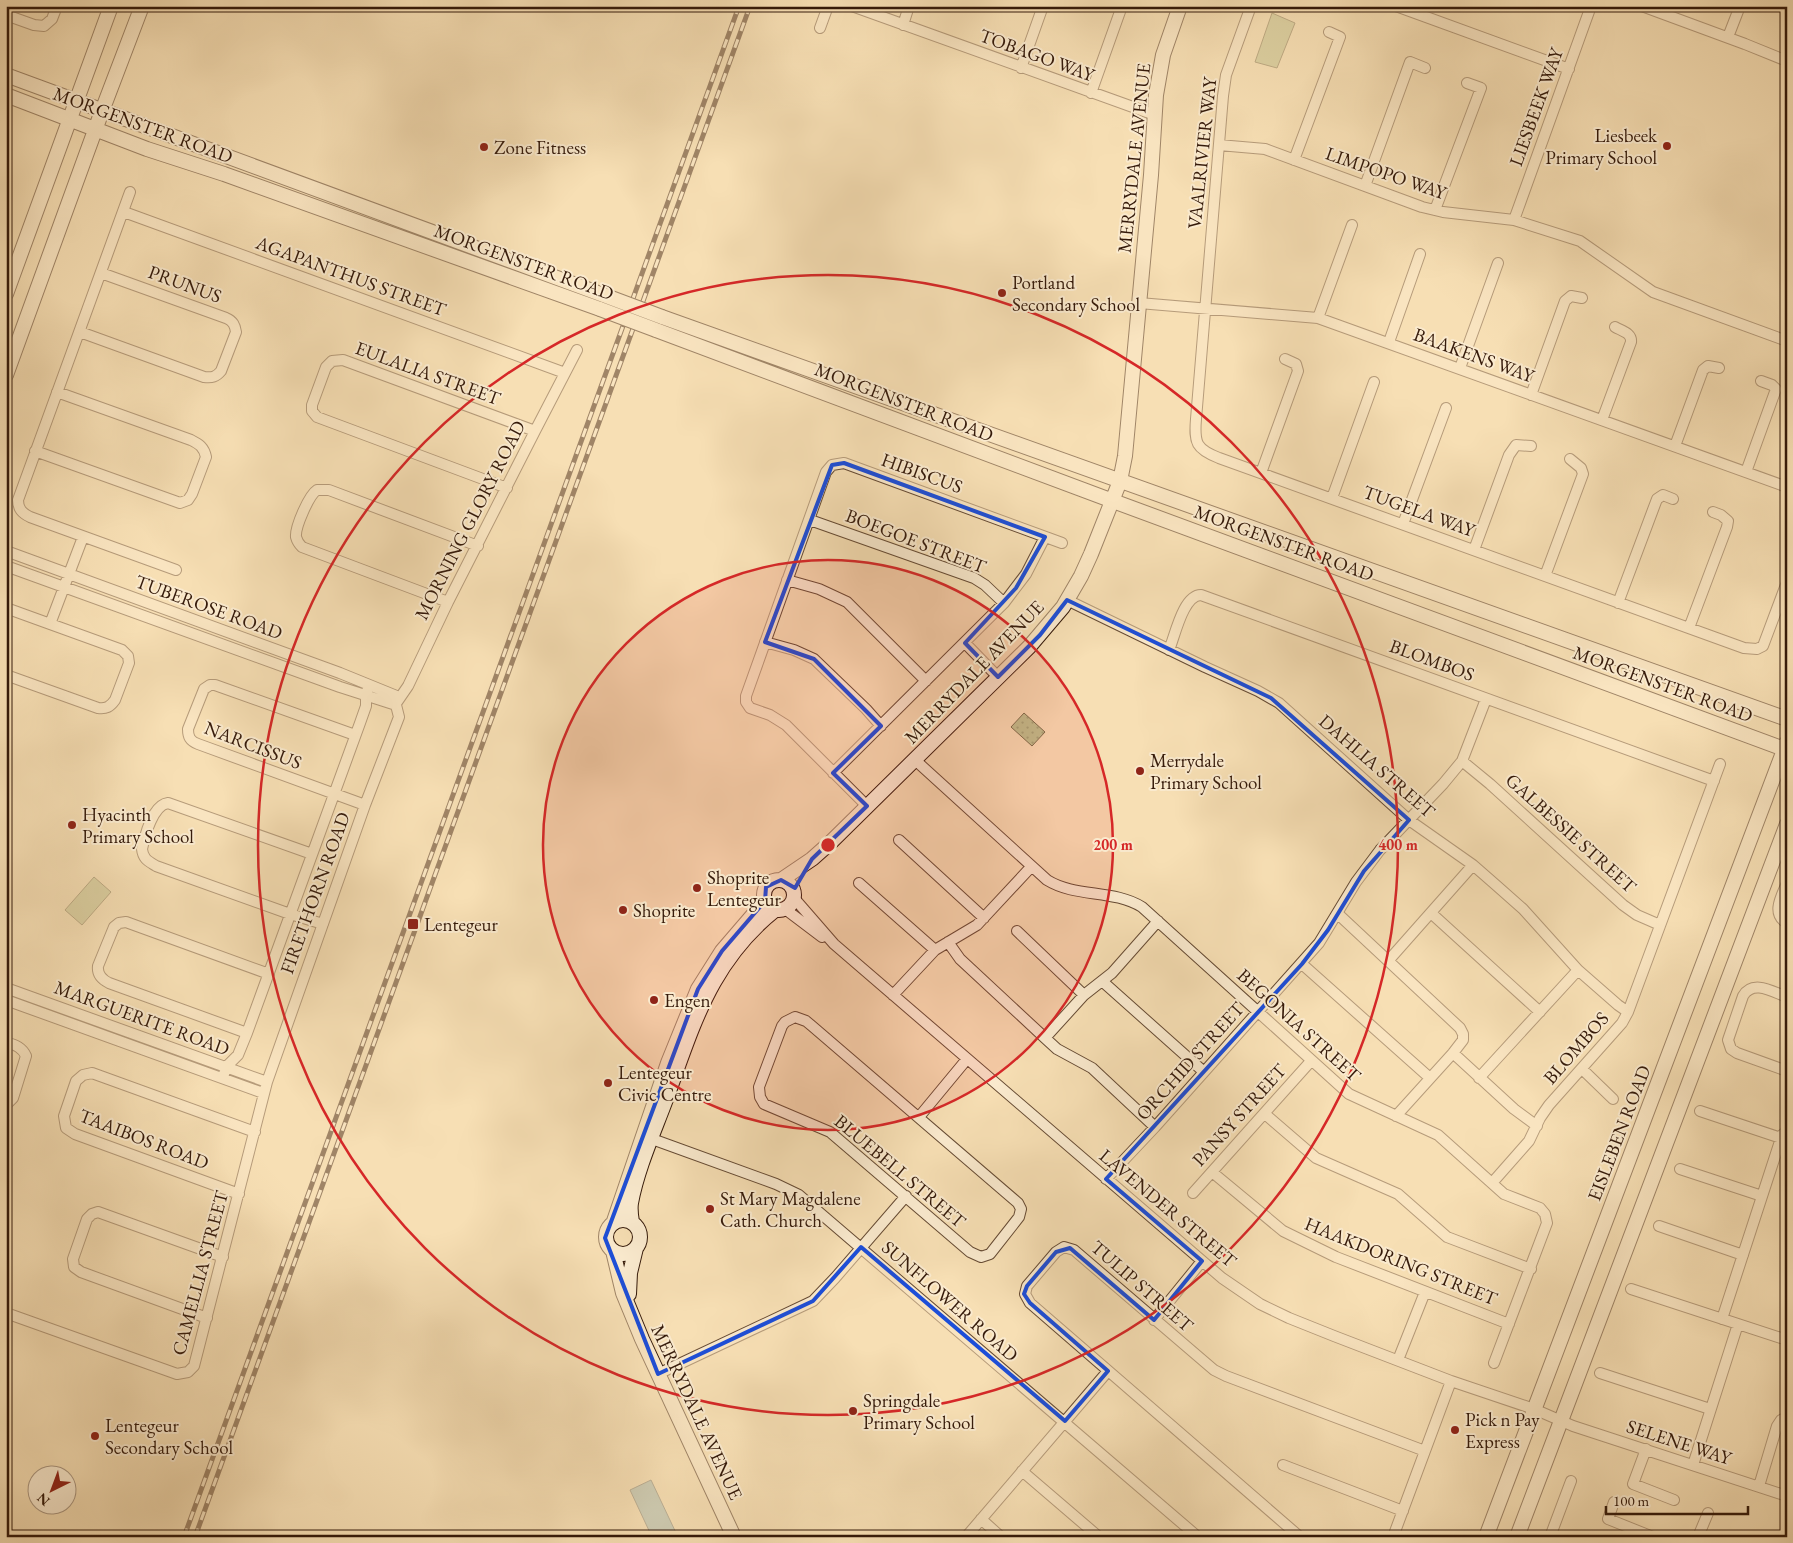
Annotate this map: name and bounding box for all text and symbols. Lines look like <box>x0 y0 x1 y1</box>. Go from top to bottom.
street label: TOBAGO WAY <box>976 23 1099 88</box>
street label: LIESBEEK WAY <box>1503 43 1569 170</box>
street label: MERRYDALE AVENUE <box>1112 62 1156 254</box>
street label: VAALRIVIER WAY <box>1182 75 1223 230</box>
street label: MORGENSTER ROAD <box>50 81 236 169</box>
place label: Liesbeek Primary School <box>1545 123 1658 170</box>
place label: Zone Fitness <box>494 135 586 160</box>
marker: Liesbeek Primary School <box>1661 140 1673 152</box>
marker: Zone Fitness <box>478 141 490 153</box>
street label: LIMPOPO WAY <box>1322 141 1451 206</box>
street label: MORGENSTER ROAD <box>431 218 617 306</box>
street label: AGAPANTHUS STREET <box>252 230 450 322</box>
street label: PRUNUS <box>145 259 225 309</box>
place label: Portland Secondary School <box>1012 270 1140 317</box>
marker: Portland Secondary School <box>996 287 1008 299</box>
street label: BAAKENS WAY <box>1410 322 1539 389</box>
street label: EULALIA STREET <box>352 335 504 411</box>
street label: MORGENSTER ROAD <box>811 356 997 448</box>
street label: MORNING GLORY ROAD <box>409 416 531 624</box>
street label: HIBISCUS <box>878 447 966 499</box>
street label: TUGELA WAY <box>1360 479 1479 543</box>
street label: MORGENSTER ROAD <box>1191 499 1377 587</box>
street label: BOEGOE STREET <box>842 503 990 579</box>
street label: TUBEROSE ROAD <box>132 569 286 645</box>
street label: MERRYDALE AVENUE <box>899 595 1049 749</box>
street label: BLOMBOS <box>1386 633 1478 687</box>
street label: MORGENSTER ROAD <box>1570 640 1756 728</box>
street label: DAHLIA STREET <box>1314 709 1441 824</box>
street label: NARCISSUS <box>201 715 305 775</box>
place label: Merrydale Primary School <box>1150 748 1262 795</box>
marker: Merrydale Primary School <box>1134 765 1146 777</box>
street label: GALBESSIE STREET <box>1500 768 1642 899</box>
place label: Hyacinth Primary School <box>82 802 194 849</box>
street label: FIRETHORN ROAD <box>274 809 356 977</box>
marker: Hyacinth Primary School <box>66 819 78 831</box>
text: 200 m <box>1093 835 1133 854</box>
text: 400 m <box>1378 835 1418 854</box>
centre of rings <box>819 836 837 854</box>
place label: Shoprite Lentegeur <box>707 865 782 912</box>
marker: Shoprite Lentegeur <box>691 882 703 894</box>
place label: Shoprite <box>633 898 695 923</box>
marker: Shoprite <box>617 904 629 916</box>
place label: Lentegeur <box>424 912 499 937</box>
marker: Lentegeur <box>406 917 420 931</box>
street label: BEGONIA STREET <box>1232 963 1366 1087</box>
street label: MARGUERITE ROAD <box>51 975 233 1061</box>
place label: Engen <box>664 988 710 1013</box>
marker: Engen <box>648 994 660 1006</box>
street label: ORCHID STREET <box>1130 996 1250 1125</box>
street label: BLOMBOS <box>1538 1006 1615 1090</box>
street label: PANSY STREET <box>1186 1058 1292 1172</box>
place label: Lentegeur Civic Centre <box>618 1060 711 1107</box>
street label: EISLEBEN ROAD <box>1582 1062 1656 1204</box>
marker: Lentegeur Civic Centre <box>602 1077 614 1089</box>
street label: TAAIBOS ROAD <box>76 1103 212 1175</box>
street label: BLUEBELL STREET <box>829 1109 971 1233</box>
street label: LAVENDER STREET <box>1094 1143 1242 1273</box>
place label: St Mary Magdalene Cath. Church <box>720 1186 861 1233</box>
street label: CAMELLIA STREET <box>166 1188 234 1358</box>
marker: St Mary Magdalene Cath. Church <box>704 1203 716 1215</box>
street label: HAAKDORING STREET <box>1301 1211 1501 1311</box>
street label: SUNFLOWER ROAD <box>877 1235 1023 1367</box>
street label: TULIP STREET <box>1086 1235 1199 1338</box>
street label: MERRYDALE AVENUE <box>645 1320 749 1504</box>
place label: Springdale Primary School <box>863 1388 975 1435</box>
marker: Springdale Primary School <box>847 1405 859 1417</box>
place label: Pick n Pay Express <box>1465 1407 1540 1454</box>
place label: Lentegeur Secondary School <box>105 1413 233 1460</box>
street label: SELENE WAY <box>1624 1413 1735 1471</box>
marker: Pick n Pay Express <box>1449 1424 1461 1436</box>
marker: Lentegeur Secondary School <box>89 1430 101 1442</box>
north arrow <box>28 1466 78 1516</box>
scale bar <box>1606 1483 1748 1515</box>
text: N <box>33 1489 54 1510</box>
text: 100 m <box>1613 1491 1650 1510</box>

